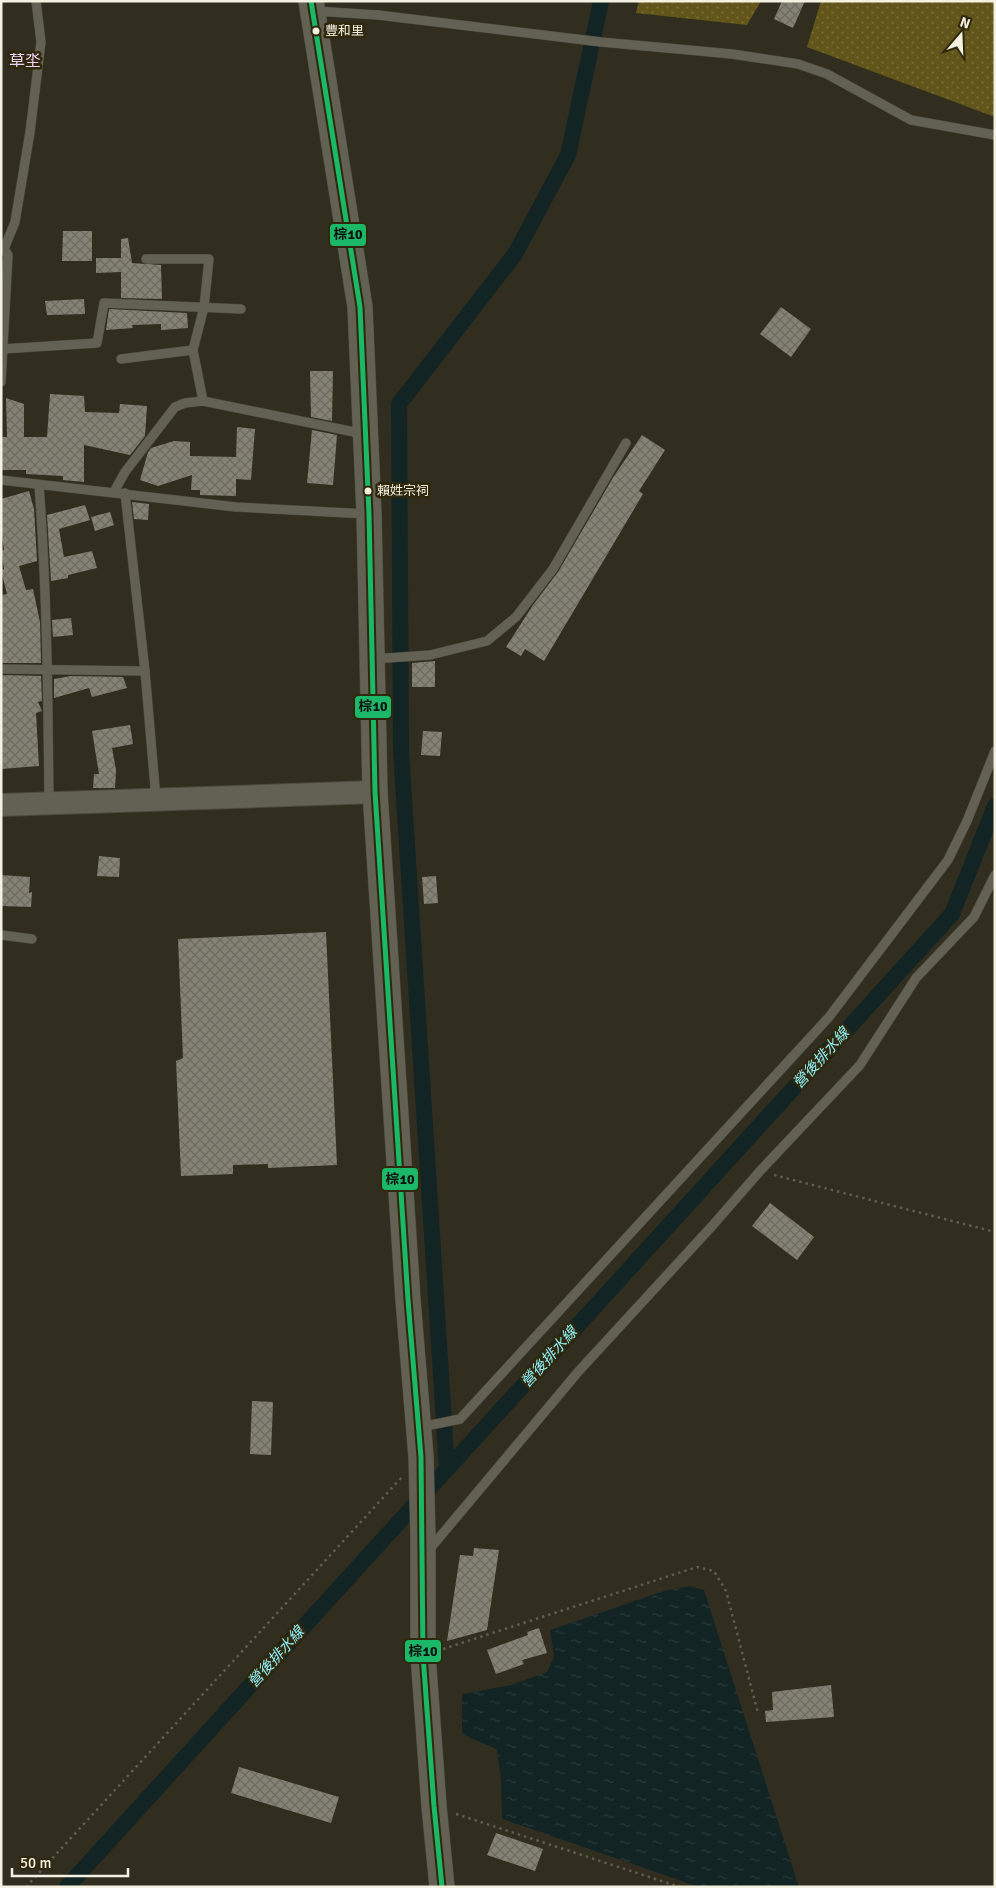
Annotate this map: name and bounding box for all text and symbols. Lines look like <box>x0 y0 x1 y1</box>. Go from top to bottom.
north arrow <box>936 10 986 60</box>
text: N <box>958 14 972 33</box>
place label: 豐和里 <box>325 23 364 39</box>
marker: 豐和里 <box>311 26 321 36</box>
district label: 草坔 <box>9 51 41 71</box>
line badge: 棕10 <box>329 223 367 247</box>
text: 棕10 <box>333 226 363 243</box>
place label: 賴姓宗祠 <box>377 483 429 499</box>
marker: 賴姓宗祠 <box>363 486 373 496</box>
line badge: 棕10 <box>354 695 392 719</box>
text: 棕10 <box>358 698 388 715</box>
water label: 營後排水線 <box>789 1023 854 1092</box>
line badge: 棕10 <box>381 1167 419 1191</box>
text: 棕10 <box>385 1171 415 1188</box>
water label: 營後排水線 <box>517 1322 582 1391</box>
water label: 營後排水線 <box>244 1622 309 1691</box>
line badge: 棕10 <box>404 1639 442 1663</box>
text: 棕10 <box>408 1643 438 1660</box>
scale bar <box>12 1846 129 1878</box>
text: 50 m <box>20 1854 51 1872</box>

